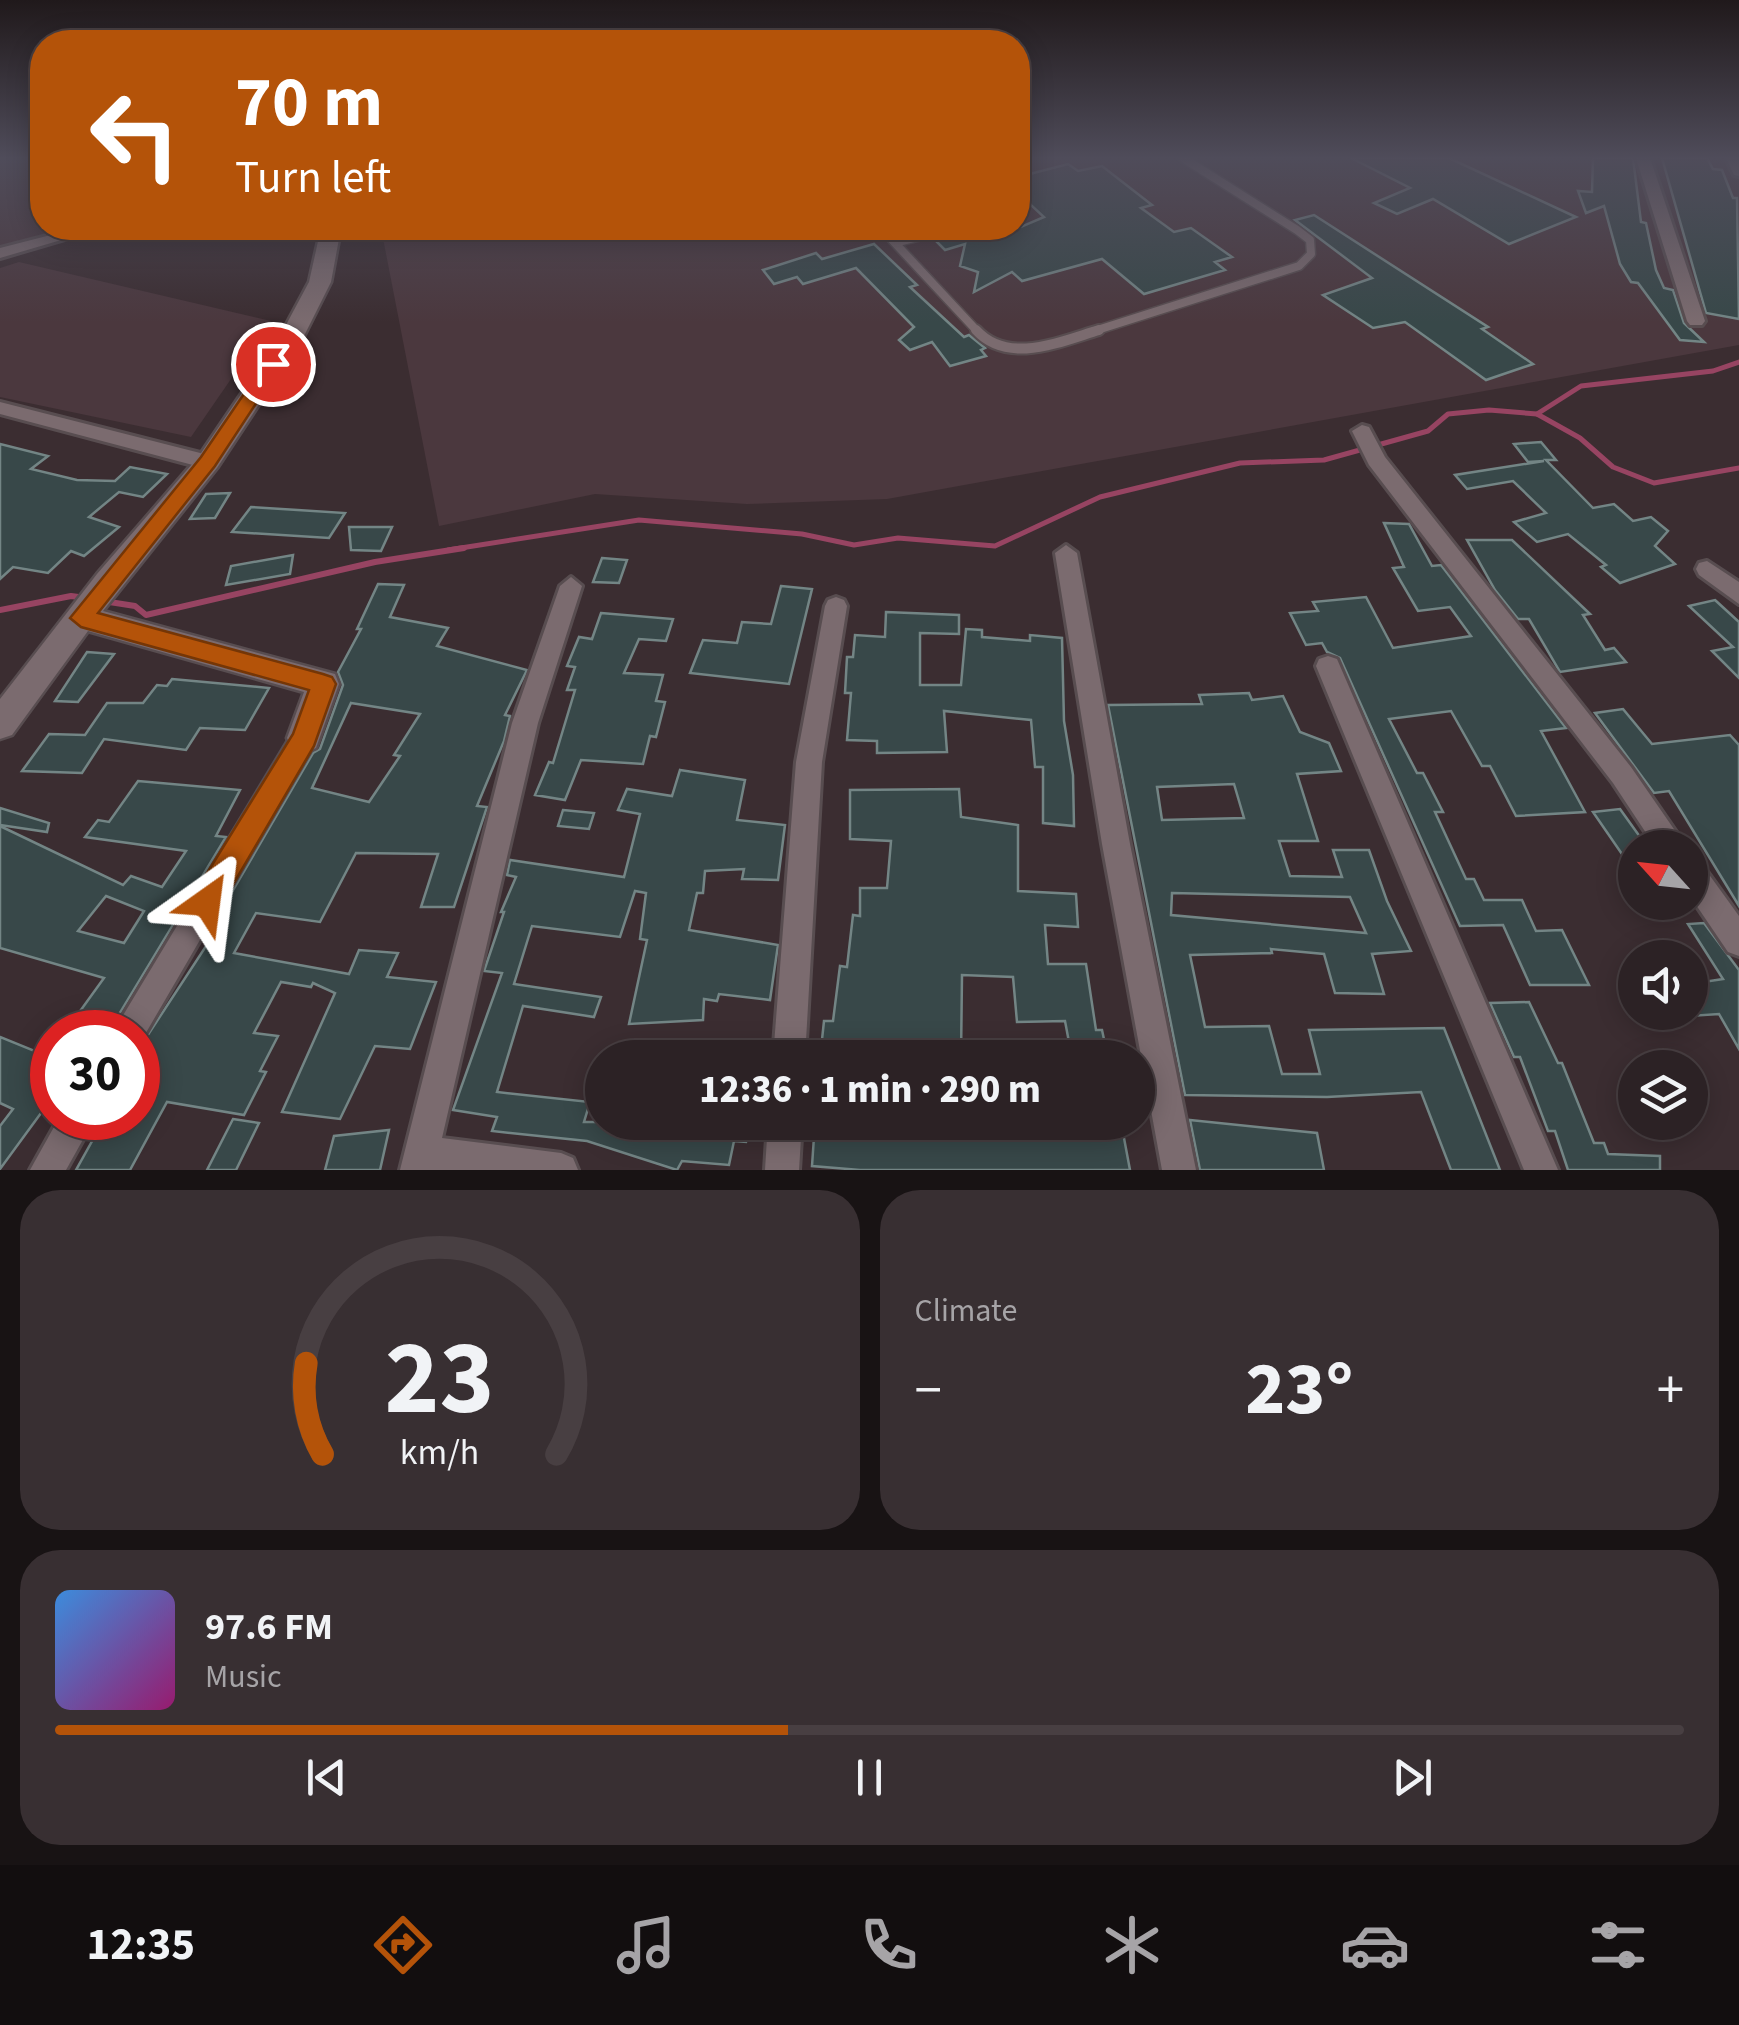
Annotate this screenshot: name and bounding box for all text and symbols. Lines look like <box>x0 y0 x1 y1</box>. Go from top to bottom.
text: 70 m <box>235 53 383 153</box>
icon: left <box>70 70 200 200</box>
text: Turn left <box>235 146 391 210</box>
pin <box>231 322 316 407</box>
icon: arrive <box>246 337 301 392</box>
north arrow <box>1618 830 1708 920</box>
map controls <box>1618 830 1708 1140</box>
position arrow <box>155 850 259 954</box>
button: sound <box>1618 940 1708 1030</box>
speed limit sign: 30 <box>30 1010 160 1140</box>
button: layers <box>1618 1050 1708 1140</box>
text: 12:36 · 1 min · 290 m <box>699 1063 1041 1117</box>
text: Climate <box>915 1288 1017 1334</box>
text: 23 <box>385 1306 495 1454</box>
text: 23° <box>1245 1336 1353 1443</box>
text: − <box>915 1352 942 1430</box>
text: + <box>1657 1352 1684 1430</box>
text: km/h <box>400 1427 479 1478</box>
text: 97.6 FM <box>205 1600 333 1654</box>
text: Music <box>205 1654 282 1700</box>
icon: previous <box>299 1750 354 1805</box>
icon: pause <box>842 1750 897 1805</box>
icon: next <box>1385 1750 1440 1805</box>
icon: directions <box>368 1910 438 1980</box>
icon: music <box>611 1910 681 1980</box>
icon: phone <box>854 1910 924 1980</box>
icon: climate <box>1097 1910 1167 1980</box>
icon: car <box>1340 1910 1410 1980</box>
icon: filters <box>1583 1910 1653 1980</box>
text: 12:35 <box>86 1913 195 1977</box>

